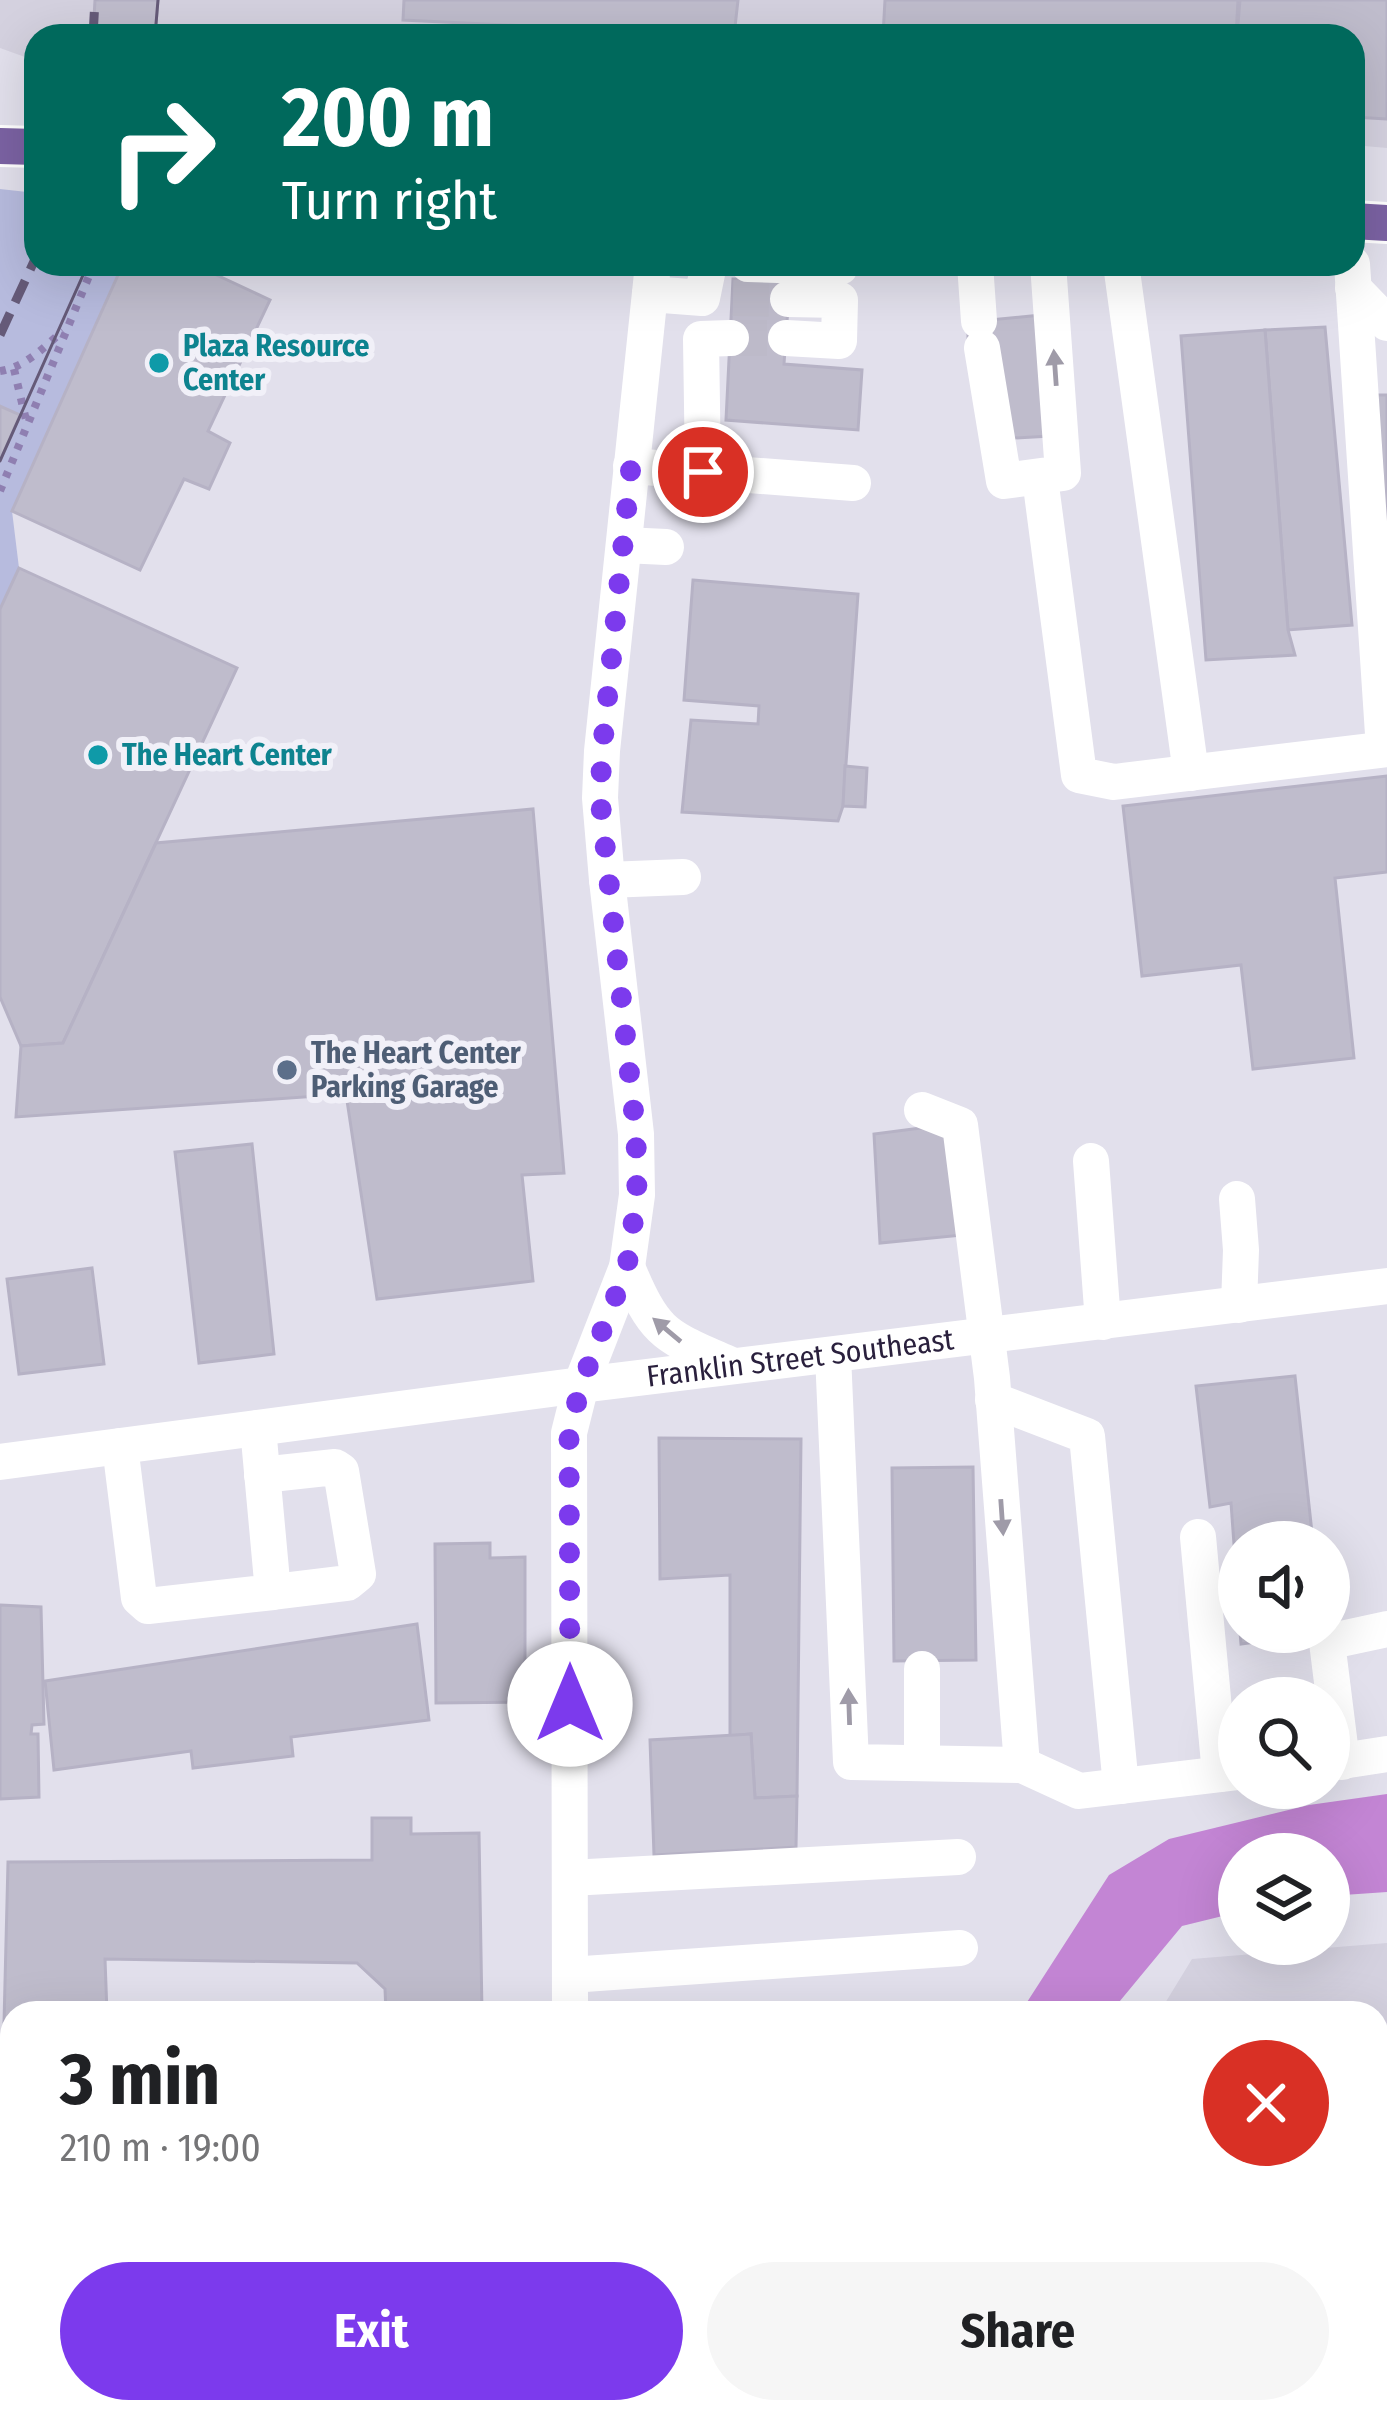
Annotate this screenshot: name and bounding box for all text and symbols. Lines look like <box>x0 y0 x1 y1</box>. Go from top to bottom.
text: 200 m <box>282 67 494 168</box>
icon: right <box>84 72 240 228</box>
text: Turn right <box>282 169 497 233</box>
place label: Plaza Resource Center <box>183 328 370 398</box>
one-way arrow <box>1046 349 1065 386</box>
marker: Plaza Resource Center <box>146 350 172 376</box>
pin <box>652 421 754 523</box>
icon: arrive <box>670 439 736 505</box>
place label: The Heart Center <box>122 737 333 773</box>
marker: The Heart Center <box>85 742 111 768</box>
place label: The Heart Center Parking Garage <box>311 1035 522 1105</box>
marker: The Heart Center Parking Garage <box>274 1057 300 1083</box>
one-way arrow <box>653 1317 683 1343</box>
street label: Franklin Street Southeast <box>645 1321 956 1395</box>
one-way arrow <box>993 1499 1012 1536</box>
map controls <box>1218 1521 1350 1965</box>
button: sound <box>1218 1521 1350 1653</box>
position arrow <box>507 1641 633 1767</box>
button: search <box>1218 1677 1350 1809</box>
one-way arrow <box>839 1687 858 1725</box>
button: layers <box>1218 1833 1350 1965</box>
text: 3 min <box>60 2037 220 2123</box>
button: close <box>1203 2040 1329 2166</box>
text: 210 m · 19:00 <box>60 2125 261 2171</box>
button: Exit <box>60 2262 683 2400</box>
button: Share <box>707 2262 1329 2400</box>

